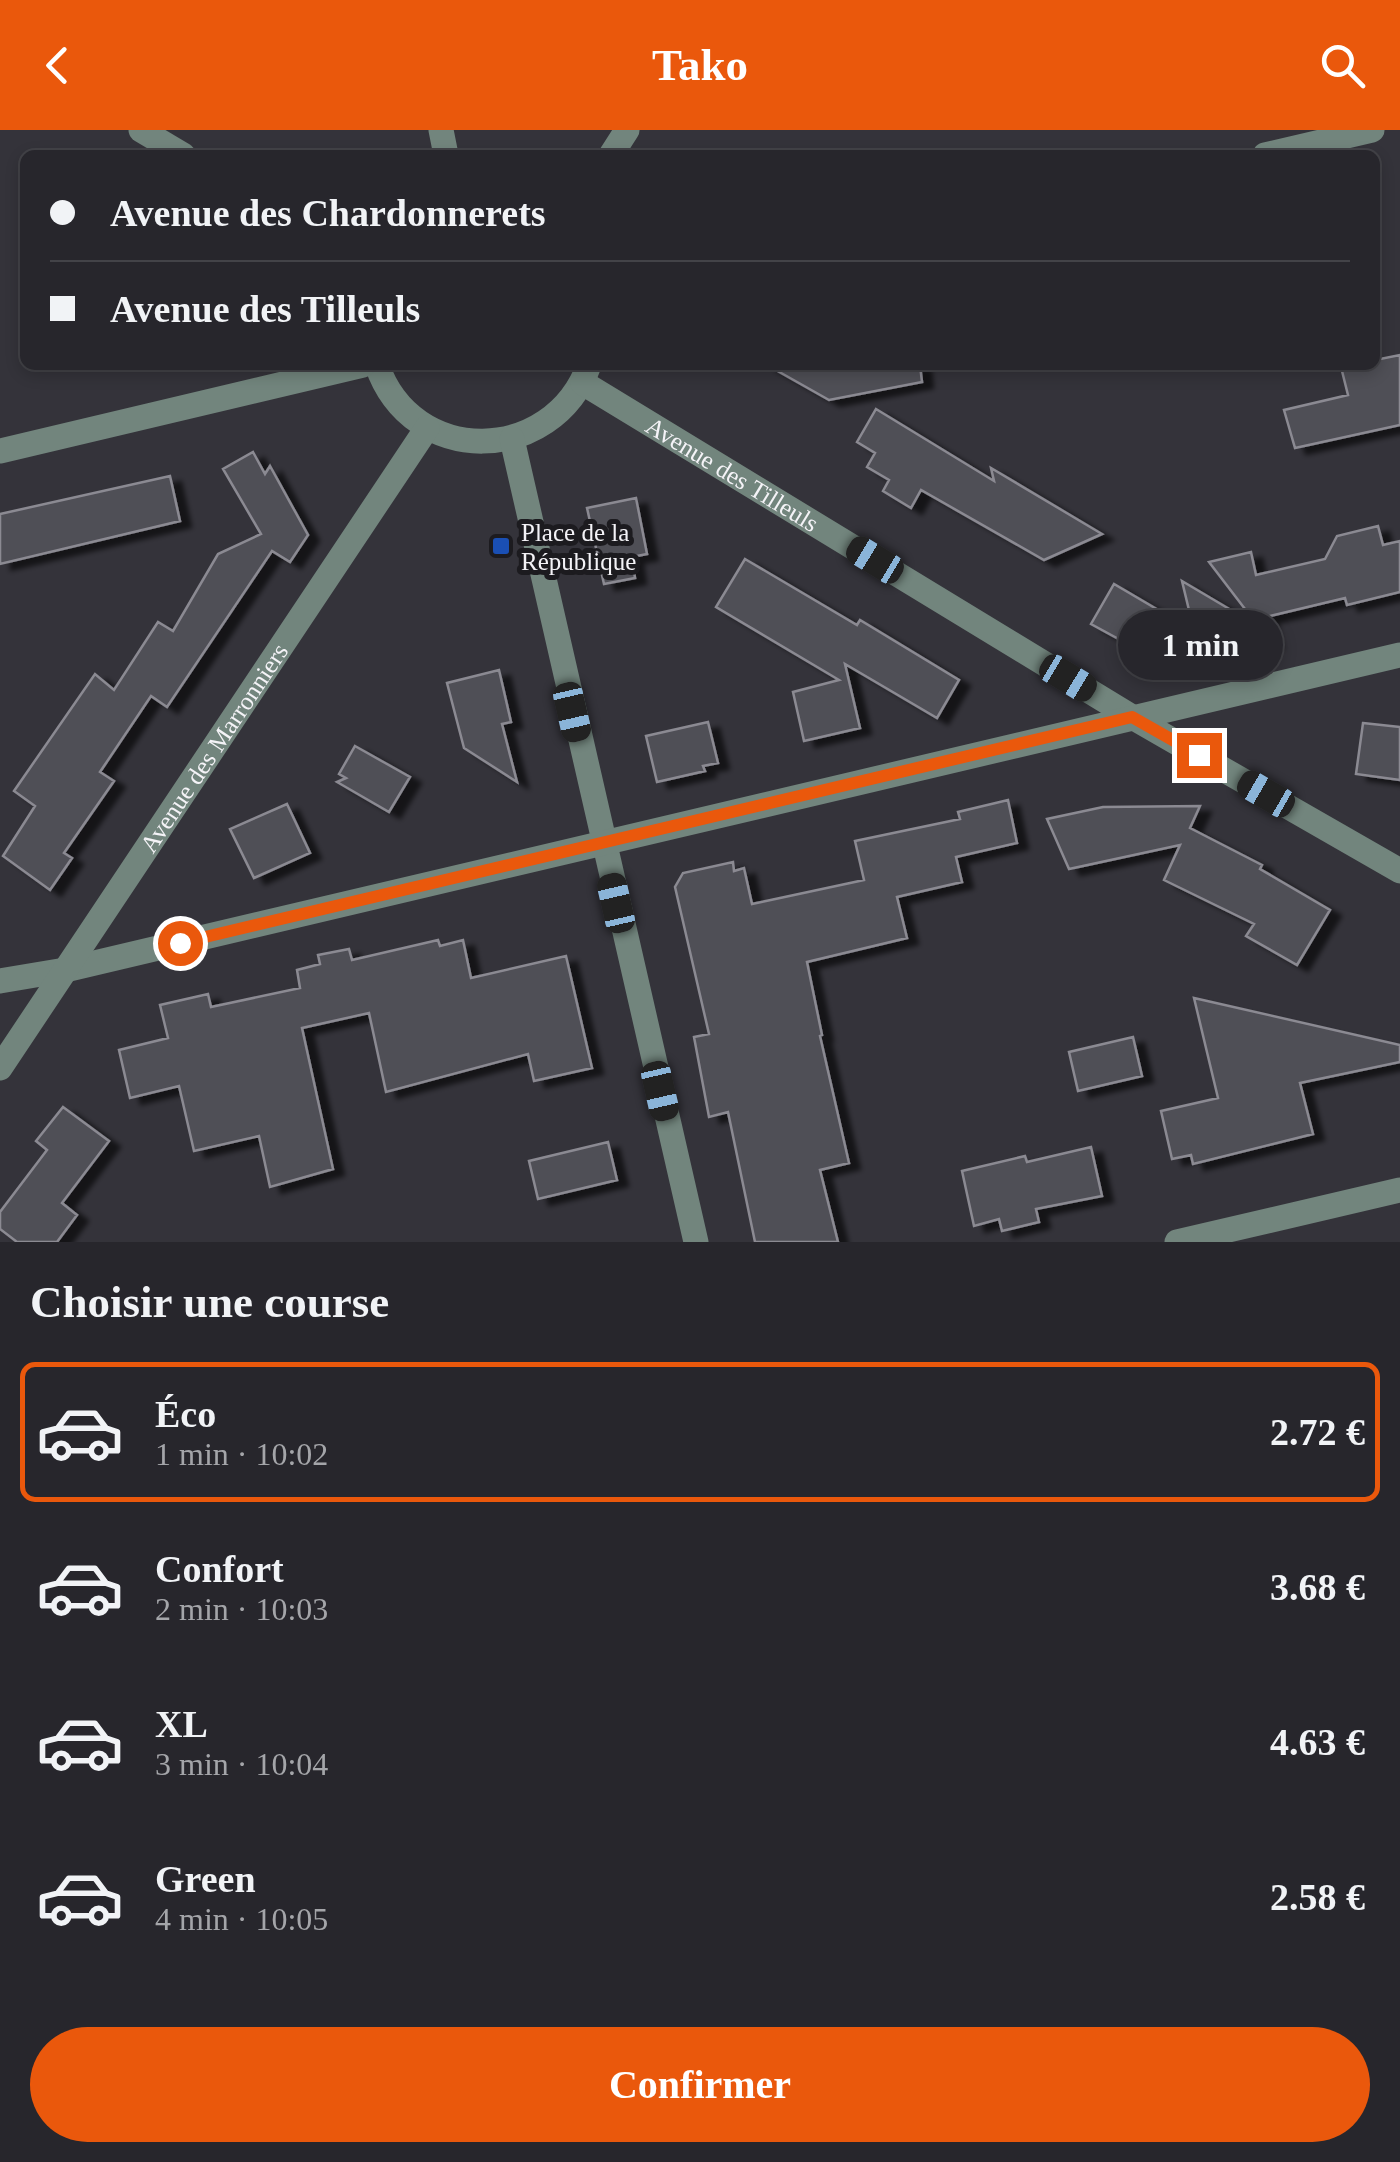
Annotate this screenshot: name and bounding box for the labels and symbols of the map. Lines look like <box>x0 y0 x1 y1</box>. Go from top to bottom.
street label: Avenue des Tilleuls <box>641 411 824 537</box>
place label: Place de la République <box>521 519 636 575</box>
car <box>842 532 908 588</box>
marker: Place de la République <box>490 535 512 557</box>
callout: 1 min <box>1116 610 1282 680</box>
street label: Avenue des Marronniers <box>134 638 293 857</box>
car <box>1035 650 1101 706</box>
car <box>551 679 593 745</box>
route end <box>1177 733 1222 778</box>
car <box>1233 766 1299 822</box>
car <box>595 870 637 936</box>
route start <box>158 921 203 966</box>
car <box>639 1058 681 1124</box>

